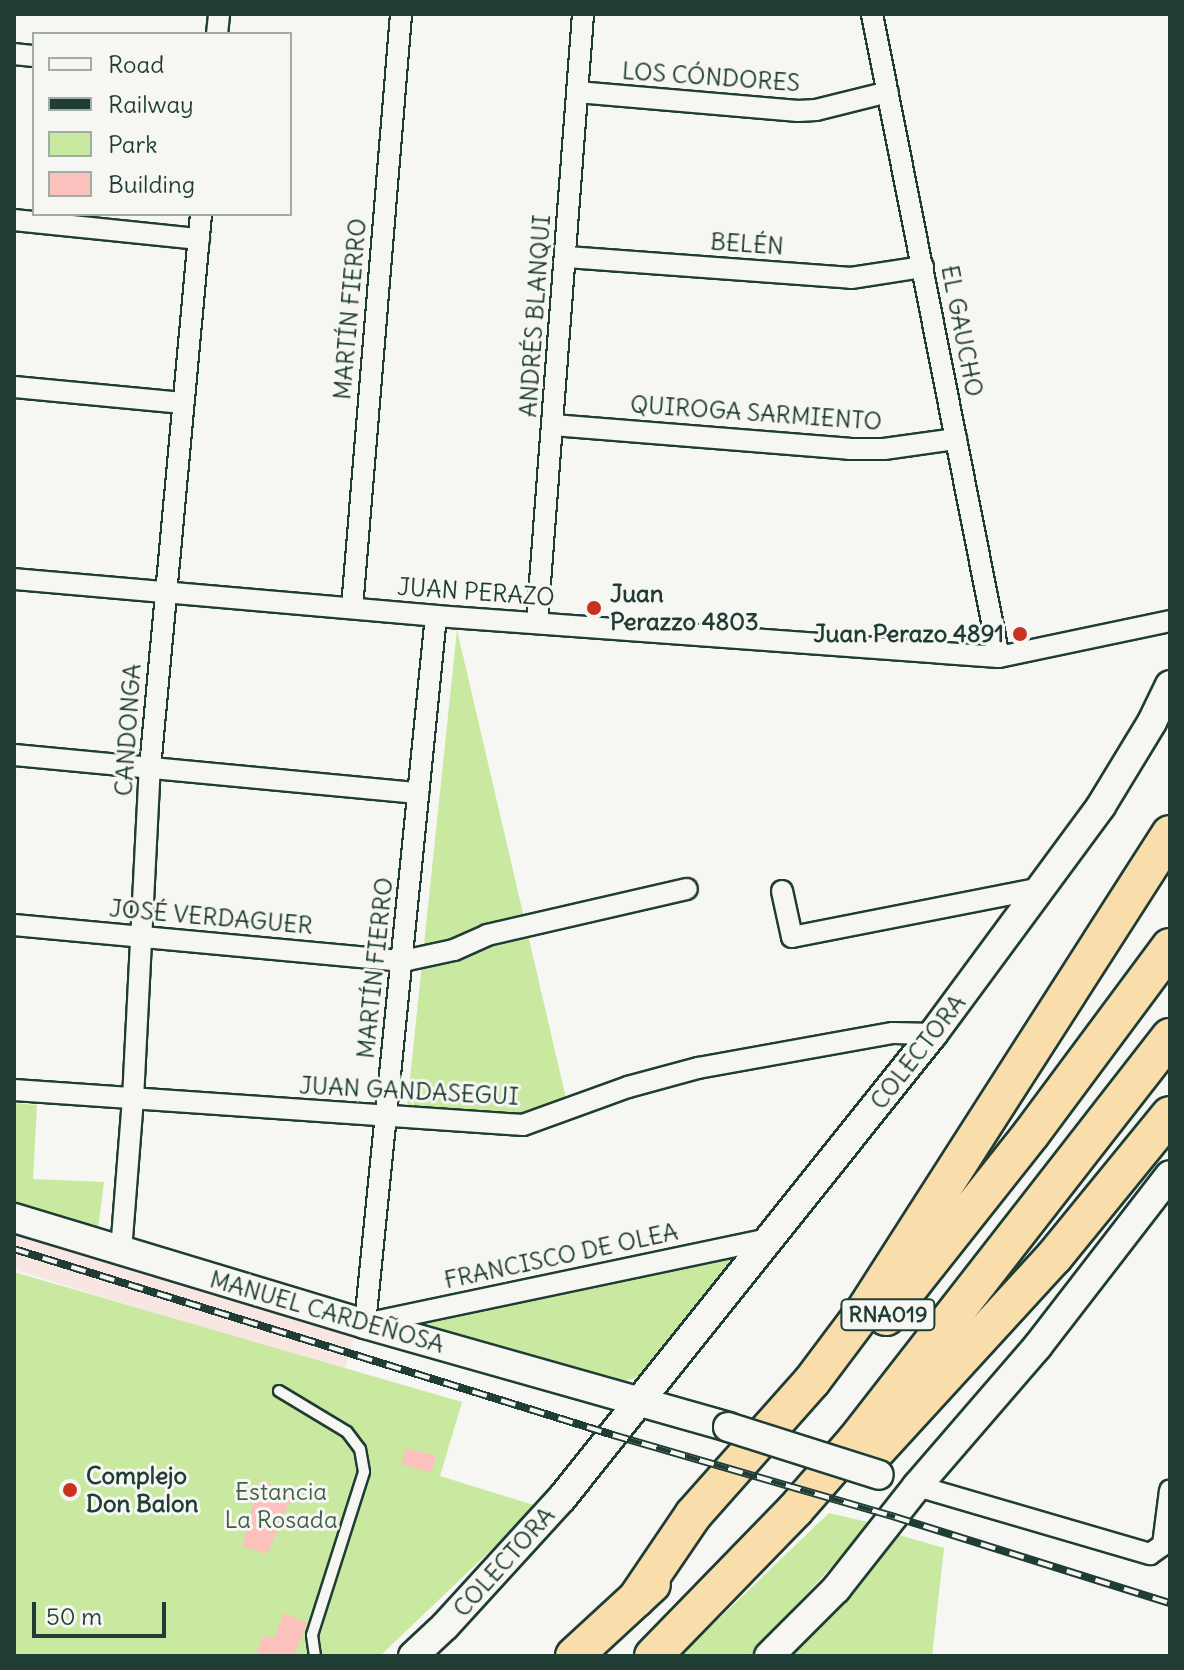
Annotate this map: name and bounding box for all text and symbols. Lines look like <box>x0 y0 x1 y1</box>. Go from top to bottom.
legend <box>32 32 292 216</box>
text: Road <box>108 49 164 79</box>
street label: LOS CÓNDORES <box>621 56 801 98</box>
text: Railway <box>108 89 194 119</box>
text: Park <box>108 129 158 159</box>
text: Building <box>108 169 195 199</box>
street label: ANDRÉS BLANQUI <box>514 214 556 418</box>
street label: MARTÍN FIERRO <box>328 217 372 401</box>
street label: BELÉN <box>709 227 785 261</box>
street label: EL GAUCHO <box>935 263 989 399</box>
street label: QUIROGA SARMIENTO <box>629 390 883 436</box>
street label: JUAN PERAZO <box>396 572 556 612</box>
place label: Juan Perazzo 4803 <box>610 580 759 636</box>
marker: Juan Perazzo 4803 <box>585 599 603 617</box>
place label: Juan Perazo 4891 <box>813 620 1004 648</box>
marker: Juan Perazo 4891 <box>1011 625 1029 643</box>
street label: CANDONGA <box>109 663 147 797</box>
street label: MARTÍN FIERRO <box>351 876 399 1060</box>
street label: JOSÉ VERDAGUER <box>108 894 314 940</box>
street label: COLECTORA <box>864 989 972 1115</box>
street label: JUAN GANDASEGUI <box>299 1071 519 1111</box>
street label: FRANCISCO DE OLEA <box>442 1217 680 1295</box>
street label: MANUEL CARDEÑOSA <box>207 1265 447 1359</box>
road number: RNA019 <box>840 1297 936 1333</box>
place label: Complejo Don Balon <box>86 1462 198 1518</box>
park label: Estancia La Rosada <box>224 1478 338 1534</box>
marker: Complejo Don Balon <box>61 1481 79 1499</box>
street label: COLECTORA <box>447 1501 561 1623</box>
scale bar <box>36 1586 170 1636</box>
text: 50 m <box>46 1601 102 1631</box>

